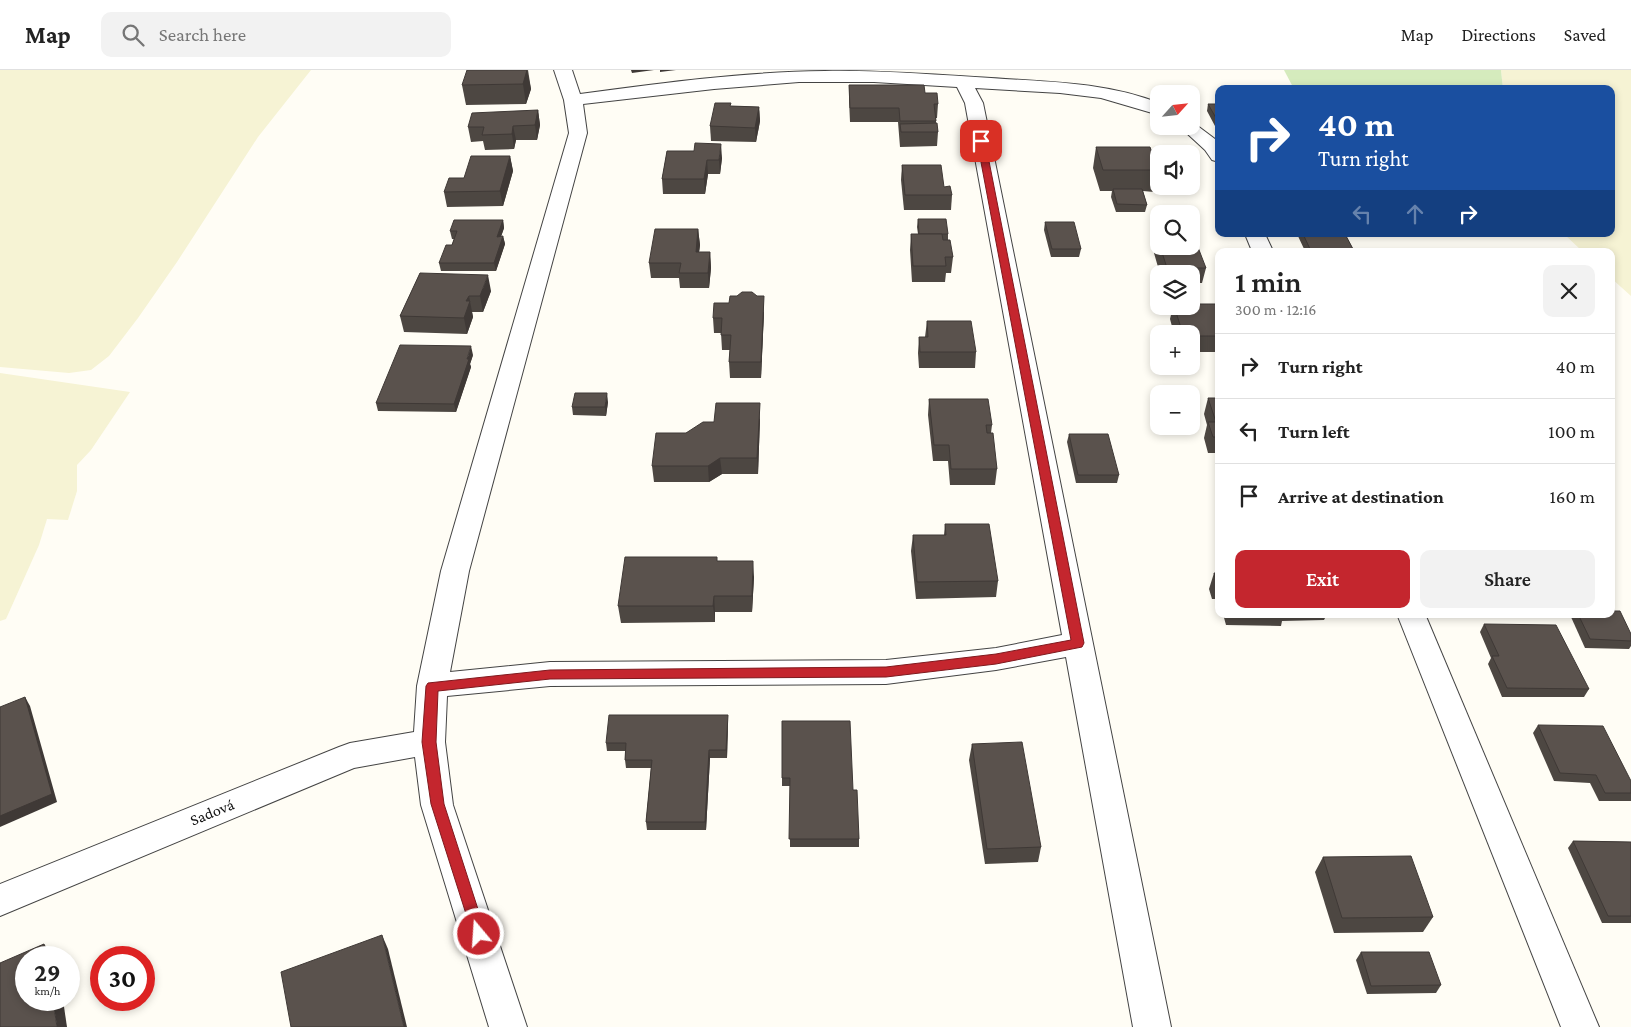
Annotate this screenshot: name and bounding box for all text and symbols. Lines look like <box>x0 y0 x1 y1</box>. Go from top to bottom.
search box <box>101 12 451 57</box>
text: Map <box>25 21 71 48</box>
icon: search <box>119 21 147 49</box>
text: Search here <box>159 24 246 45</box>
text: Map <box>1401 25 1433 45</box>
text: Directions <box>1461 25 1536 45</box>
text: Saved <box>1564 25 1606 45</box>
north arrow <box>1150 85 1200 135</box>
map controls <box>1150 85 1200 435</box>
icon: right <box>1235 105 1300 170</box>
text: 40 m <box>1318 105 1395 144</box>
pin <box>960 120 1002 162</box>
icon: arrive <box>967 127 995 155</box>
button: sound <box>1150 145 1200 195</box>
text: Turn right <box>1318 146 1409 171</box>
icon: left <box>1348 200 1376 228</box>
icon: ahead <box>1401 200 1429 228</box>
icon: right <box>1454 200 1482 228</box>
button: search <box>1150 205 1200 255</box>
button: layers <box>1150 265 1200 315</box>
text: 1 min <box>1235 265 1302 298</box>
button: close <box>1543 265 1595 317</box>
text: 300 m · 12:16 <box>1235 301 1316 318</box>
button: + <box>1150 325 1200 375</box>
icon: right <box>1235 352 1263 380</box>
text: Turn right <box>1278 356 1363 377</box>
text: 40 m <box>1556 356 1595 377</box>
button: − <box>1150 385 1200 435</box>
icon: left <box>1235 417 1263 445</box>
text: Turn left <box>1278 421 1350 442</box>
text: 100 m <box>1548 421 1595 442</box>
icon: arrive <box>1235 482 1263 510</box>
text: Arrive at destination <box>1278 486 1444 507</box>
text: 160 m <box>1549 486 1595 507</box>
button: Exit <box>1235 550 1410 608</box>
button: Share <box>1420 550 1595 608</box>
street label: Sadová <box>188 795 237 828</box>
position arrow <box>452 907 504 959</box>
speed limit sign: 30 <box>90 946 155 1011</box>
text: 29 <box>34 959 61 986</box>
text: km/h <box>35 984 60 998</box>

